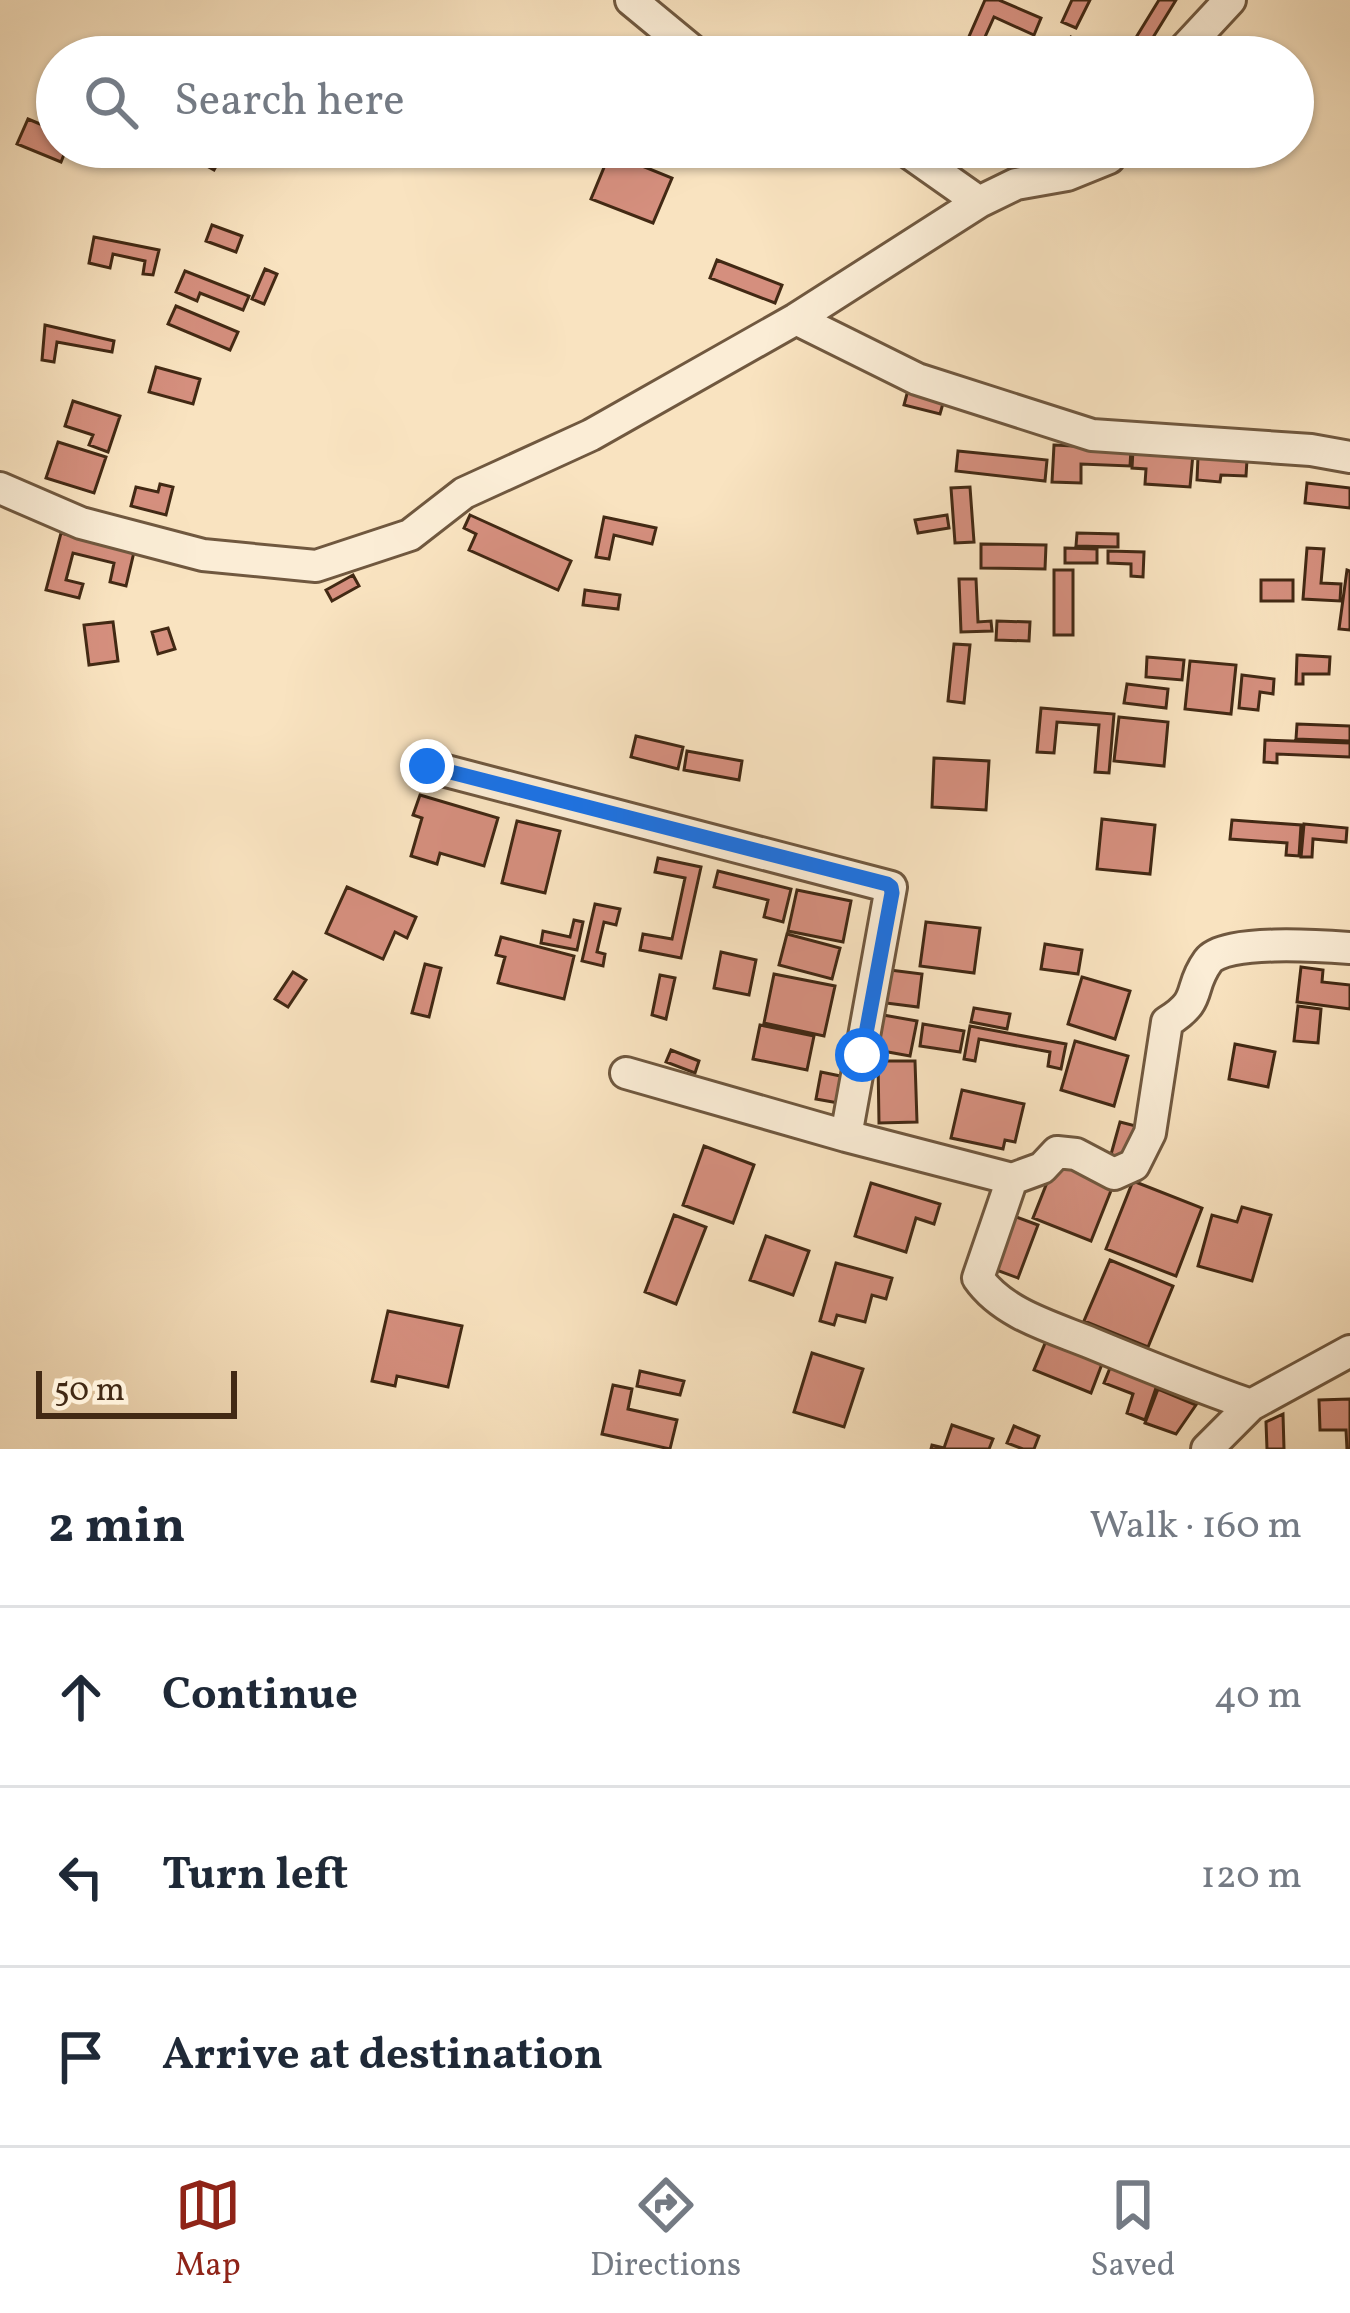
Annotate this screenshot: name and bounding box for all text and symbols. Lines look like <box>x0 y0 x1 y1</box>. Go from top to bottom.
search box <box>36 36 1314 168</box>
icon: search <box>78 69 144 135</box>
text: Search here <box>174 71 405 134</box>
route end <box>400 739 454 793</box>
route start <box>835 1028 889 1082</box>
scale bar <box>36 1365 237 1418</box>
text: 50 m <box>54 1369 125 1415</box>
text: 2 min <box>48 1492 186 1563</box>
text: Walk · 160 m <box>1089 1500 1302 1554</box>
icon: ahead <box>48 1664 114 1730</box>
text: Continue <box>162 1665 358 1728</box>
text: 40 m <box>1214 1670 1302 1724</box>
icon: left <box>48 1844 114 1910</box>
text: Turn left <box>162 1845 348 1908</box>
text: 120 m <box>1201 1850 1302 1904</box>
icon: arrive <box>48 2024 114 2090</box>
text: Arrive at destination <box>162 2025 603 2088</box>
tab: Map <box>175 2172 241 2290</box>
tab: Directions <box>590 2172 741 2290</box>
tab: Saved <box>1090 2172 1175 2290</box>

